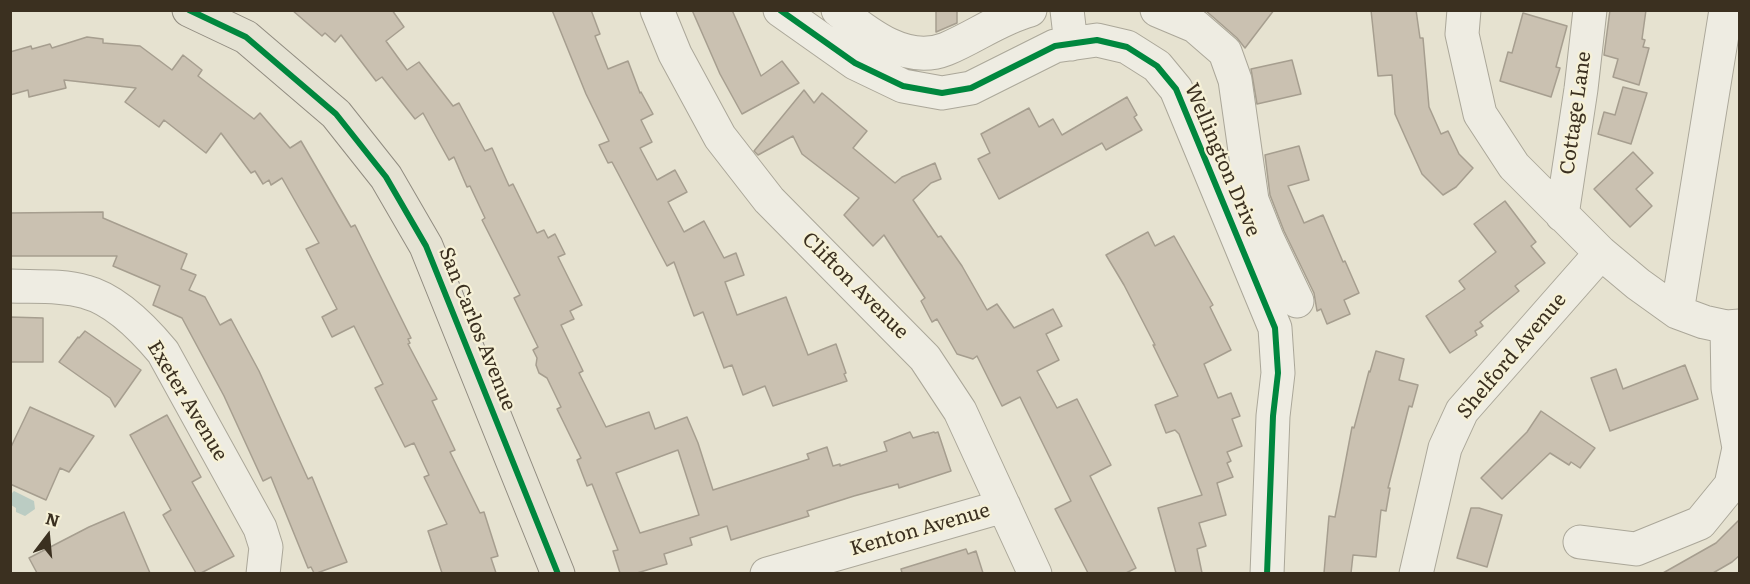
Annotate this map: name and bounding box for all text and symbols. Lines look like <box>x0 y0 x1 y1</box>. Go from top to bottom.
street label: Cottage Lane <box>1555 50 1597 176</box>
street label: Wellington Drive <box>1179 80 1265 240</box>
street label: Clifton Avenue <box>797 228 913 344</box>
street label: San Carlos Avenue <box>433 244 521 414</box>
street label: Shelford Avenue <box>1452 288 1572 424</box>
street label: Exeter Avenue <box>142 337 232 465</box>
street label: Kenton Avenue <box>847 499 993 561</box>
text: N <box>43 505 63 532</box>
north arrow <box>18 506 78 566</box>

